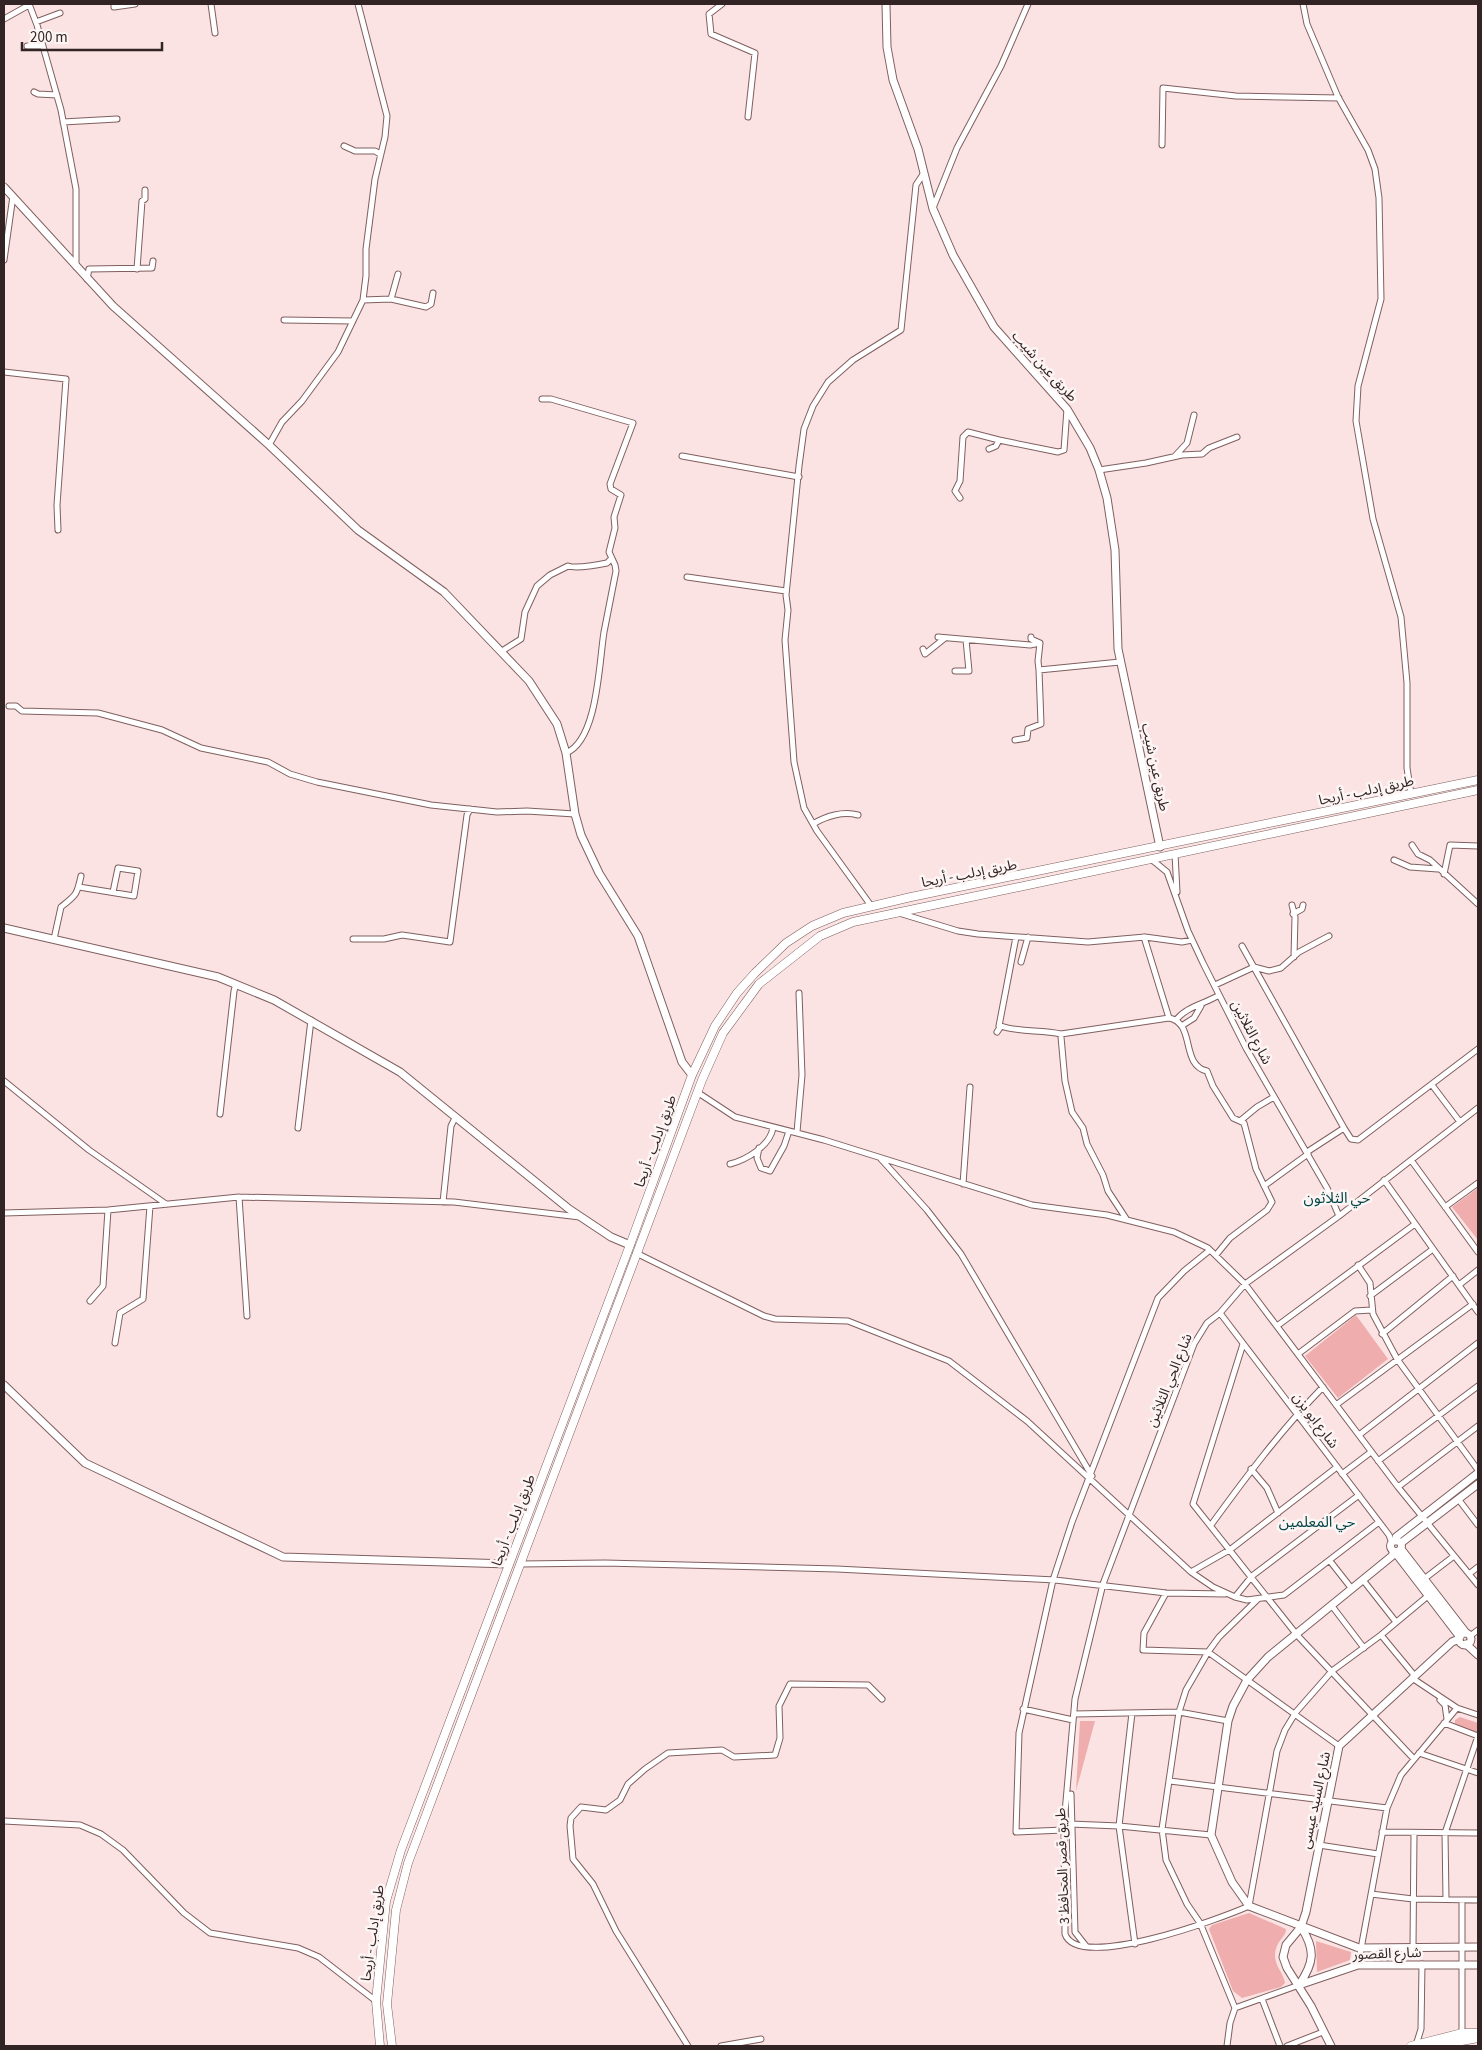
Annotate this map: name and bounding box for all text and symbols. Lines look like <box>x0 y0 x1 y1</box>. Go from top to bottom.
scale bar <box>22 20 162 52</box>
text: 200 m <box>30 27 68 48</box>
street label: طريق عين شيب <box>1007 327 1082 407</box>
street label: طريق عين شيب <box>1136 721 1174 813</box>
street label: طريق إدلب - أريحا <box>1317 771 1416 811</box>
street label: طريق إدلب - أريحا <box>920 855 1019 893</box>
street label: شارع الثلاثين <box>1226 997 1276 1068</box>
street label: طريق إدلب - أريحا <box>630 1092 682 1190</box>
district label: حي الثلاثون <box>1304 1188 1371 1209</box>
street label: شارع الحي الثلاثين <box>1142 1331 1198 1430</box>
street label: شارع ابو يزن <box>1287 1388 1343 1453</box>
street label: طريق إدلب - أريحا <box>487 1472 541 1569</box>
district label: حي المعلمين <box>1279 1512 1355 1533</box>
street label: شارع السيد عيسى <box>1296 1750 1336 1851</box>
street label: طريق قصر المحافظ 3 <box>1051 1807 1075 1925</box>
street label: طريق إدلب - أريحا <box>356 1884 390 1983</box>
street label: شارع القصور <box>1351 1943 1422 1965</box>

